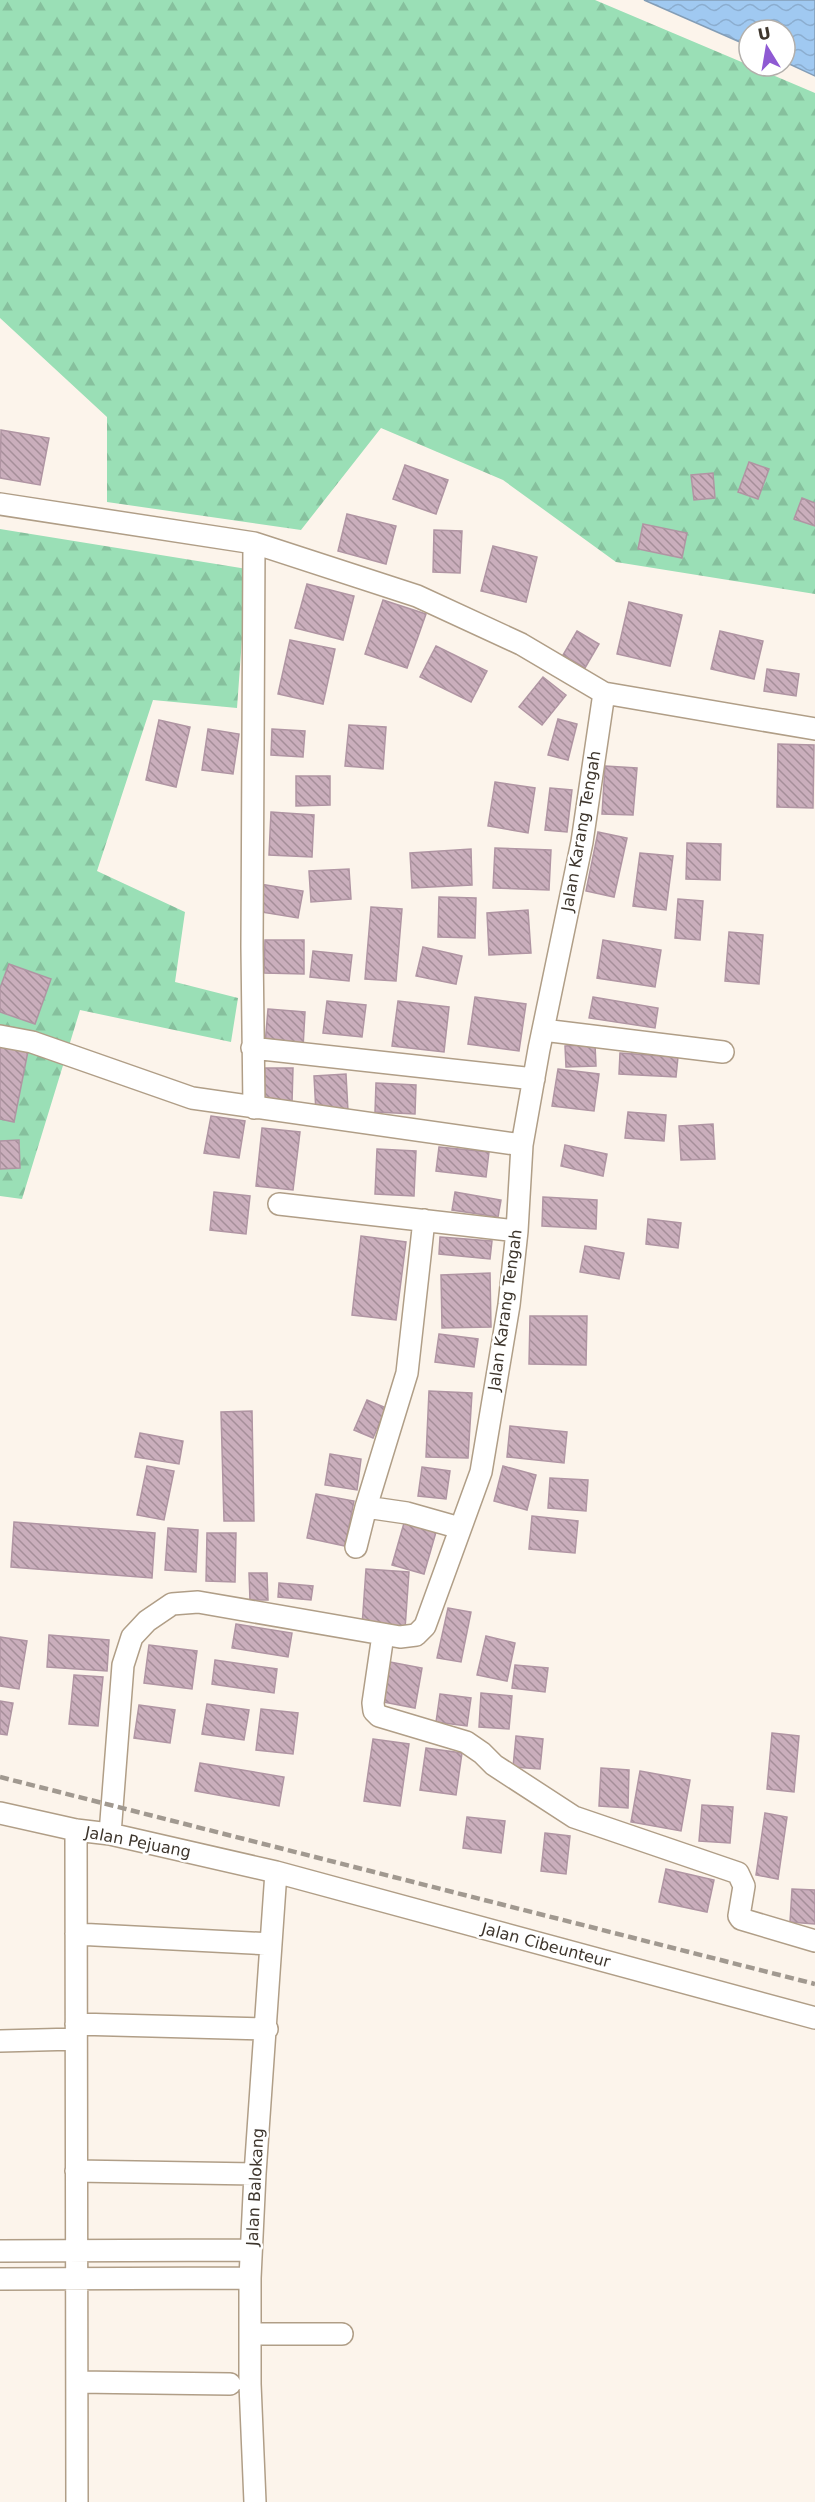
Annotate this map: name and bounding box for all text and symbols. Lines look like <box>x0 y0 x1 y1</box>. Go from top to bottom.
north arrow <box>737 18 797 78</box>
text: U <box>756 23 772 44</box>
street label: Jalan Karang Tengah <box>557 749 605 914</box>
street label: Jalan Karang Tengah <box>484 1228 526 1393</box>
street label: Jalan Pejuang <box>82 1822 193 1862</box>
street label: Jalan Cibeunteur <box>478 1918 613 1971</box>
street label: Jalan Balokang <box>242 2128 268 2247</box>

